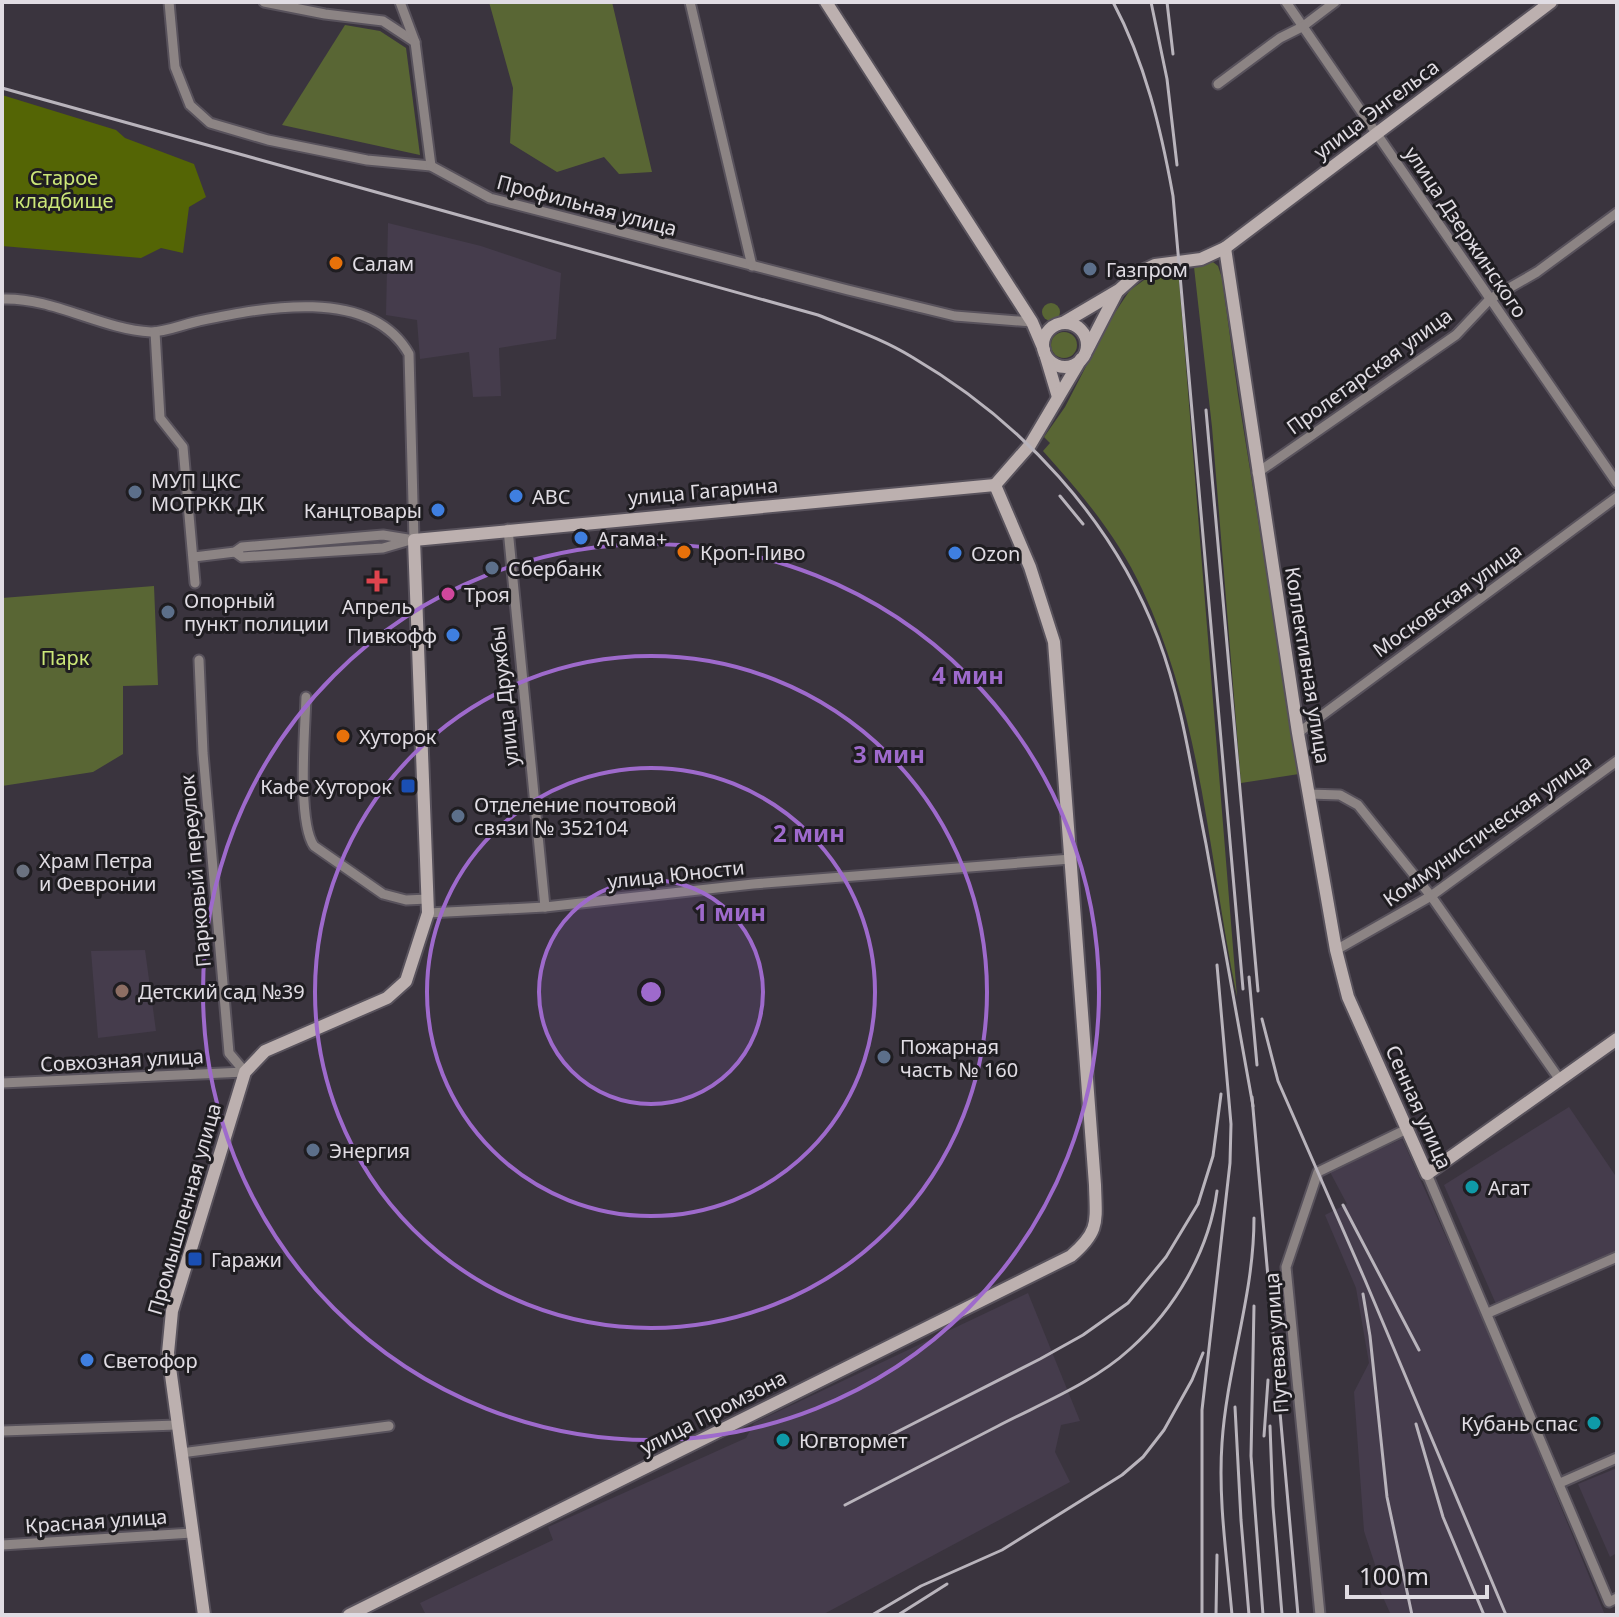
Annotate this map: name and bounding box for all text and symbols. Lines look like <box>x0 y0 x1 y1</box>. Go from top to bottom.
street label: улица Энгельса <box>1308 53 1444 165</box>
street label: улица Дзержинского <box>1399 141 1533 323</box>
park label: Старое кладбище <box>15 164 113 214</box>
street label: Профильная улица <box>494 168 680 242</box>
place label: Салам <box>352 250 414 277</box>
marker: Салам <box>327 254 345 272</box>
place label: Газпром <box>1106 256 1188 283</box>
marker: Газпром <box>1081 260 1099 278</box>
street label: Пролетарская улица <box>1281 302 1457 440</box>
place label: МУП ЦКС МОТРКК ДК <box>151 467 265 517</box>
street label: улица Гагарина <box>627 471 779 511</box>
marker: МУП ЦКС МОТРКК ДК <box>126 483 144 501</box>
place label: ABC <box>532 483 571 510</box>
marker: ABC <box>507 487 525 505</box>
place label: Канцтовары <box>304 497 422 524</box>
marker: Канцтовары <box>429 501 447 519</box>
place label: Агама+ <box>597 525 668 552</box>
marker: Агама+ <box>572 529 590 547</box>
street label: Московская улица <box>1367 537 1527 663</box>
place label: Кроп-Пиво <box>700 539 805 566</box>
place label: Ozon <box>971 540 1020 567</box>
marker: Кроп-Пиво <box>675 543 693 561</box>
marker: Ozon <box>946 544 964 562</box>
place label: Сбербанк <box>508 555 602 582</box>
marker: Сбербанк <box>483 559 501 577</box>
street label: Коллективная улица <box>1279 565 1337 765</box>
marker: Апрель <box>368 572 386 590</box>
place label: Троя <box>464 581 510 608</box>
marker: Троя <box>439 585 457 603</box>
place label: Опорный пункт полиции <box>184 587 329 637</box>
place label: Апрель <box>342 593 412 620</box>
marker: Опорный пункт полиции <box>159 603 177 621</box>
place label: Пивкофф <box>347 622 437 649</box>
street label: улица Дружбы <box>483 625 525 767</box>
marker: Пивкофф <box>444 626 462 644</box>
park label: Парк <box>41 644 90 671</box>
text: 4 мин <box>932 658 1004 691</box>
place label: Хуторок <box>359 723 437 750</box>
marker: Хуторок <box>334 727 352 745</box>
text: 3 мин <box>853 737 925 770</box>
street label: Коммунистическая улица <box>1377 748 1597 912</box>
street label: Парковый переулок <box>173 773 217 968</box>
place label: Кафе Хуторок <box>260 773 392 800</box>
marker: Кафе Хуторок <box>399 777 417 795</box>
place label: Отделение почтовой связи № 352104 <box>474 791 677 841</box>
marker: Отделение почтовой связи № 352104 <box>449 807 467 825</box>
text: 2 мин <box>773 816 845 849</box>
place label: Храм Петра и Февронии <box>39 847 156 897</box>
street label: улица Юности <box>606 853 746 895</box>
marker: Храм Петра и Февронии <box>14 862 32 880</box>
text: 1 мин <box>694 895 766 928</box>
place label: Детский сад №39 <box>138 978 305 1005</box>
centre of rings <box>637 978 665 1006</box>
marker: Детский сад №39 <box>113 982 131 1000</box>
place label: Пожарная часть № 160 <box>900 1033 1018 1083</box>
street label: Сенная улица <box>1380 1041 1458 1173</box>
street label: Совхозная улица <box>39 1042 205 1078</box>
marker: Пожарная часть № 160 <box>875 1048 893 1066</box>
street label: Промышленная улица <box>141 1100 227 1318</box>
place label: Энергия <box>329 1137 410 1164</box>
marker: Энергия <box>304 1141 322 1159</box>
place label: Агат <box>1488 1174 1530 1201</box>
marker: Агат <box>1463 1178 1481 1196</box>
place label: Гаражи <box>211 1246 282 1273</box>
marker: Гаражи <box>186 1250 204 1268</box>
street label: Путевая улица <box>1258 1272 1294 1414</box>
place label: Светофор <box>103 1347 198 1374</box>
marker: Светофор <box>78 1351 96 1369</box>
street label: улица Промзона <box>635 1363 791 1461</box>
place label: Кубань спас <box>1461 1410 1578 1437</box>
marker: Кубань спас <box>1585 1414 1603 1432</box>
place label: Югвтормет <box>799 1427 907 1454</box>
marker: Югвтормет <box>774 1431 792 1449</box>
street label: Красная улица <box>24 1503 168 1539</box>
scale bar <box>1347 1549 1487 1599</box>
text: 100 m <box>1359 1559 1429 1592</box>

